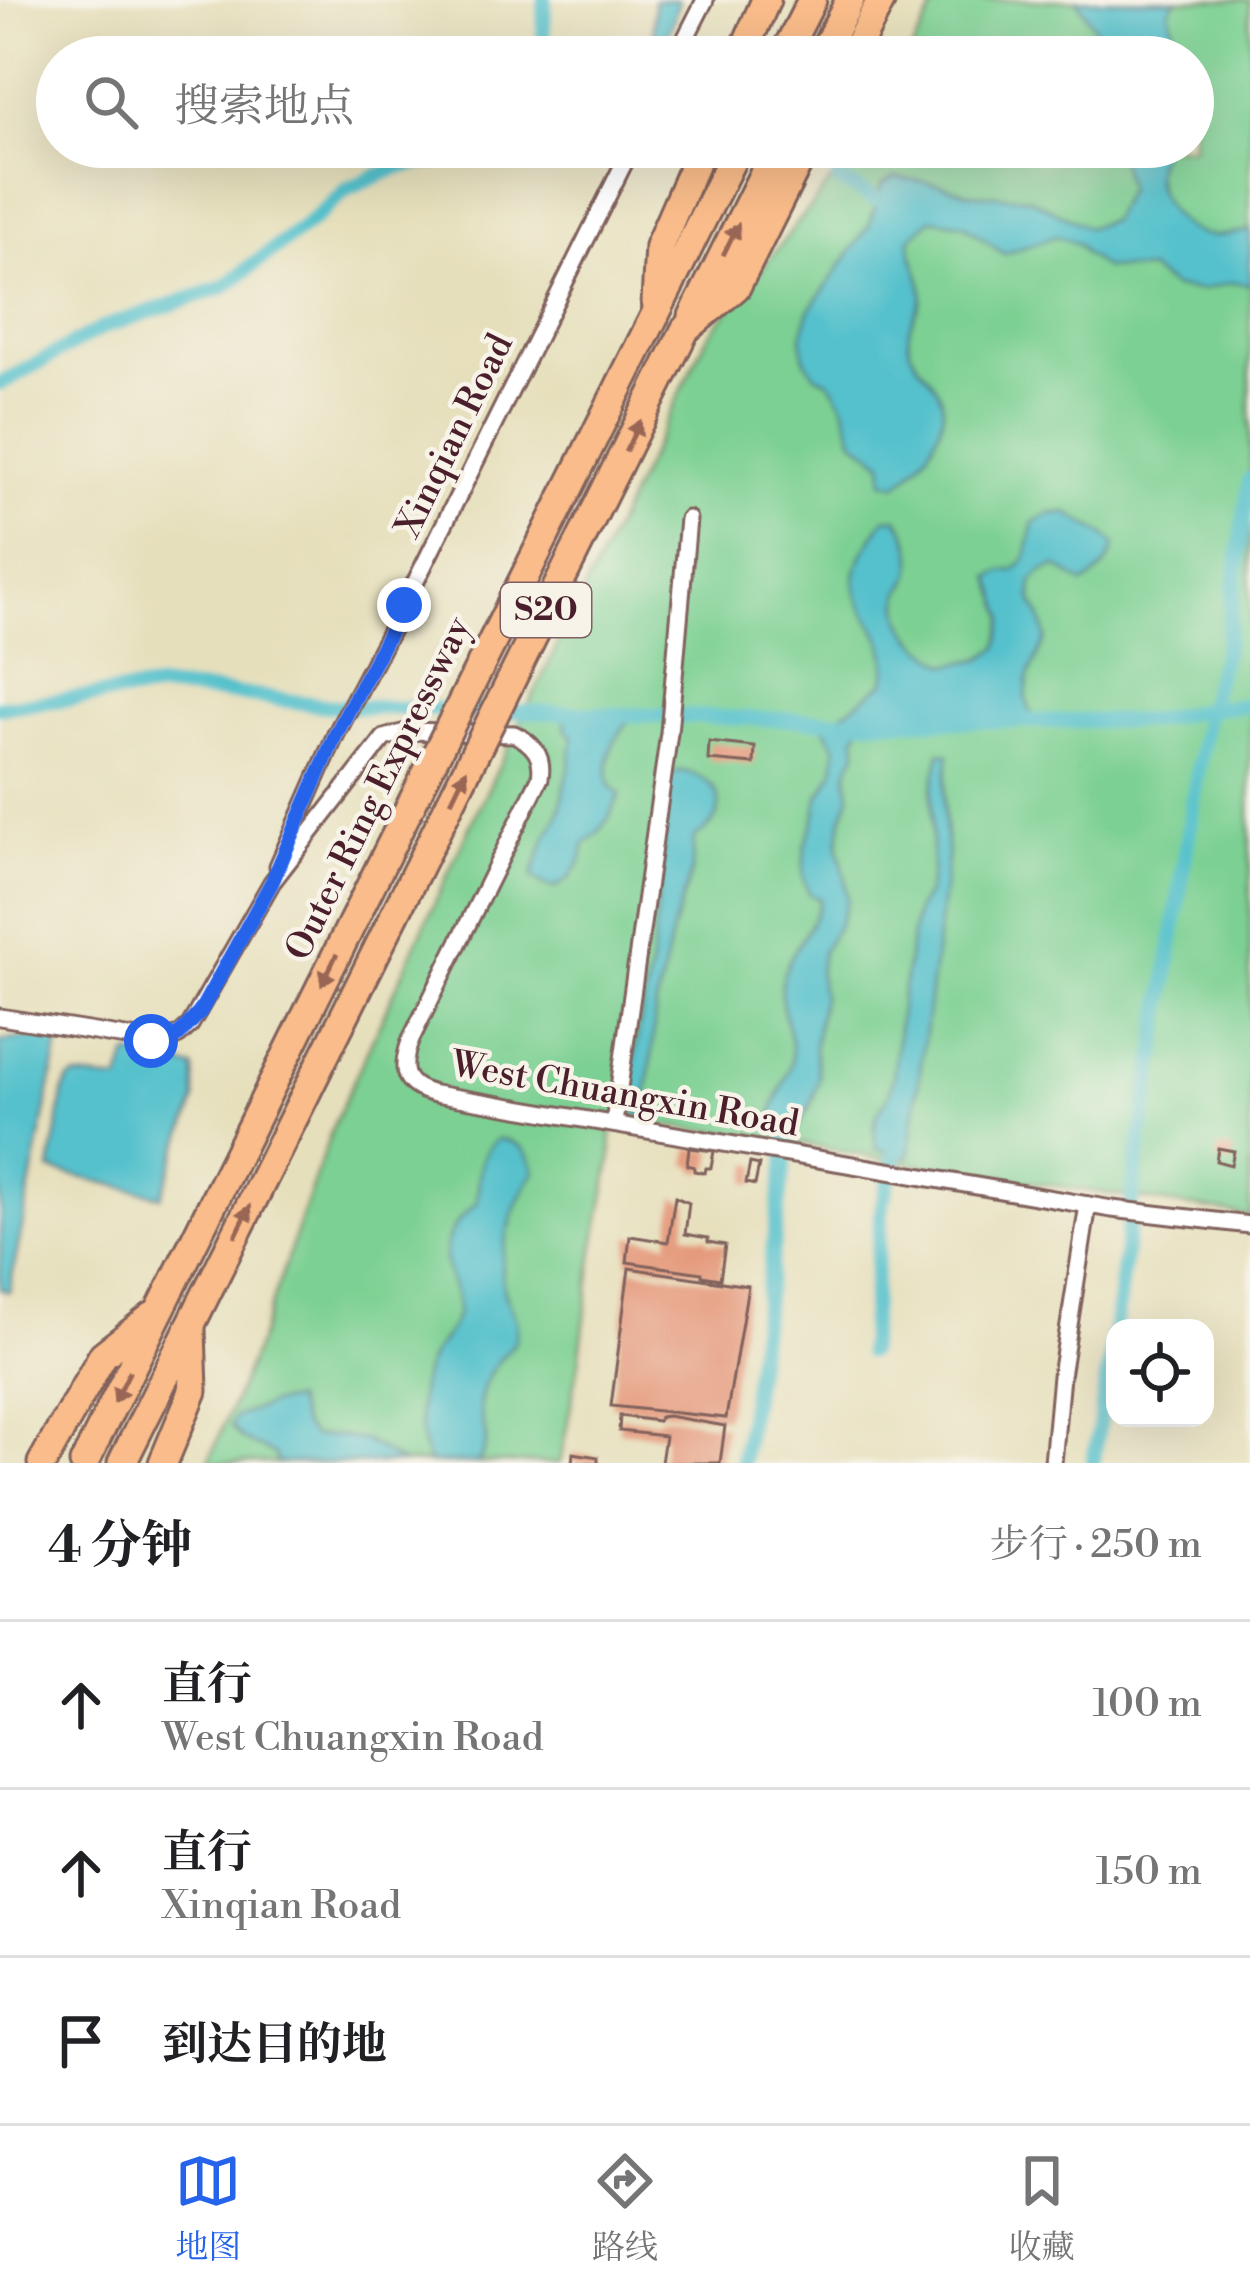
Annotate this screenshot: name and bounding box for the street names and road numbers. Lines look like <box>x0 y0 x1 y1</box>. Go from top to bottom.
street label: Xinqian Road <box>386 326 524 546</box>
road number: S20 <box>501 583 591 637</box>
street label: Outer Ring Expressway <box>276 609 482 968</box>
street label: West Chuangxin Road <box>447 1042 803 1148</box>

